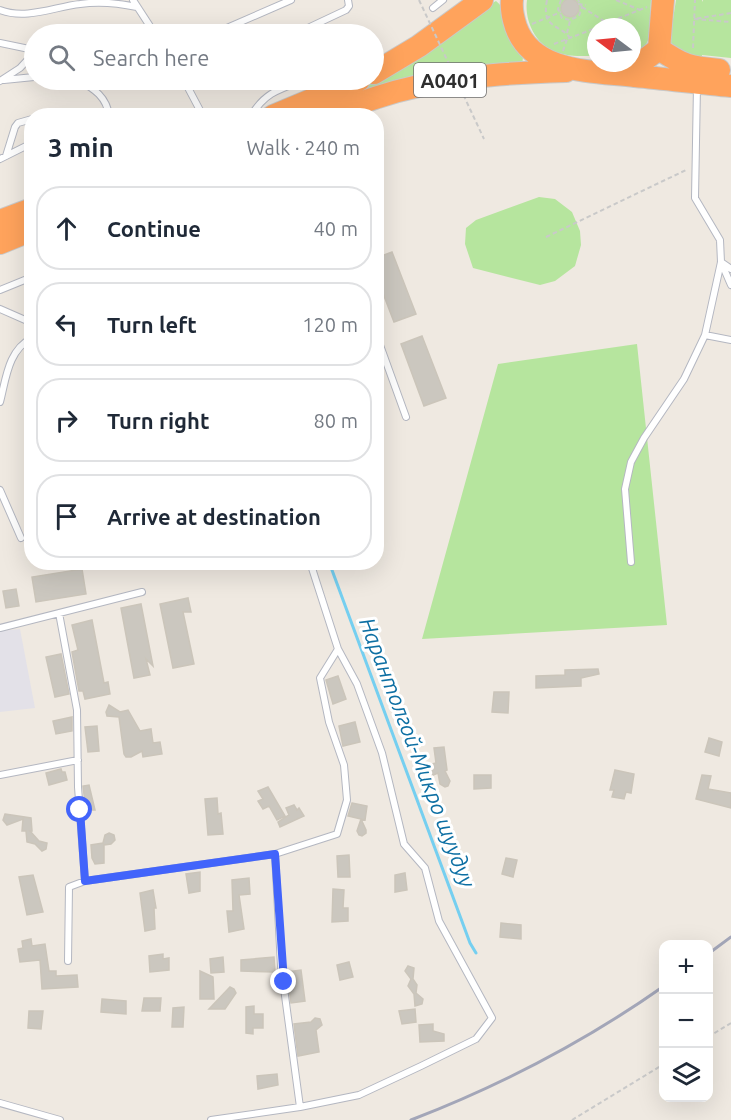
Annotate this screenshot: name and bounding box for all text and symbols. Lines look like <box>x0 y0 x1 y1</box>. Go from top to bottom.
north arrow <box>587 18 641 72</box>
search box <box>24 24 384 90</box>
icon: search <box>45 41 78 74</box>
text: Search here <box>93 45 209 70</box>
road number: A0401 <box>414 63 486 97</box>
text: 3 min <box>48 133 114 162</box>
text: Walk · 240 m <box>247 136 360 159</box>
icon: ahead <box>50 212 83 245</box>
text: Continue <box>107 216 201 241</box>
text: 40 m <box>314 217 358 240</box>
icon: left <box>50 308 83 341</box>
text: Turn left <box>107 312 197 337</box>
text: 120 m <box>302 313 358 336</box>
icon: right <box>50 404 83 437</box>
text: Turn right <box>107 408 209 433</box>
text: 80 m <box>314 409 358 432</box>
icon: arrive <box>50 500 83 533</box>
text: Arrive at destination <box>107 504 321 529</box>
water label: Нарантолгой-Микро шуудуу <box>355 614 481 891</box>
route start <box>66 796 92 822</box>
map controls <box>659 940 713 1102</box>
button: + <box>659 940 713 994</box>
route end <box>270 968 296 994</box>
button: − <box>659 994 713 1048</box>
button: layers <box>659 1048 713 1102</box>

